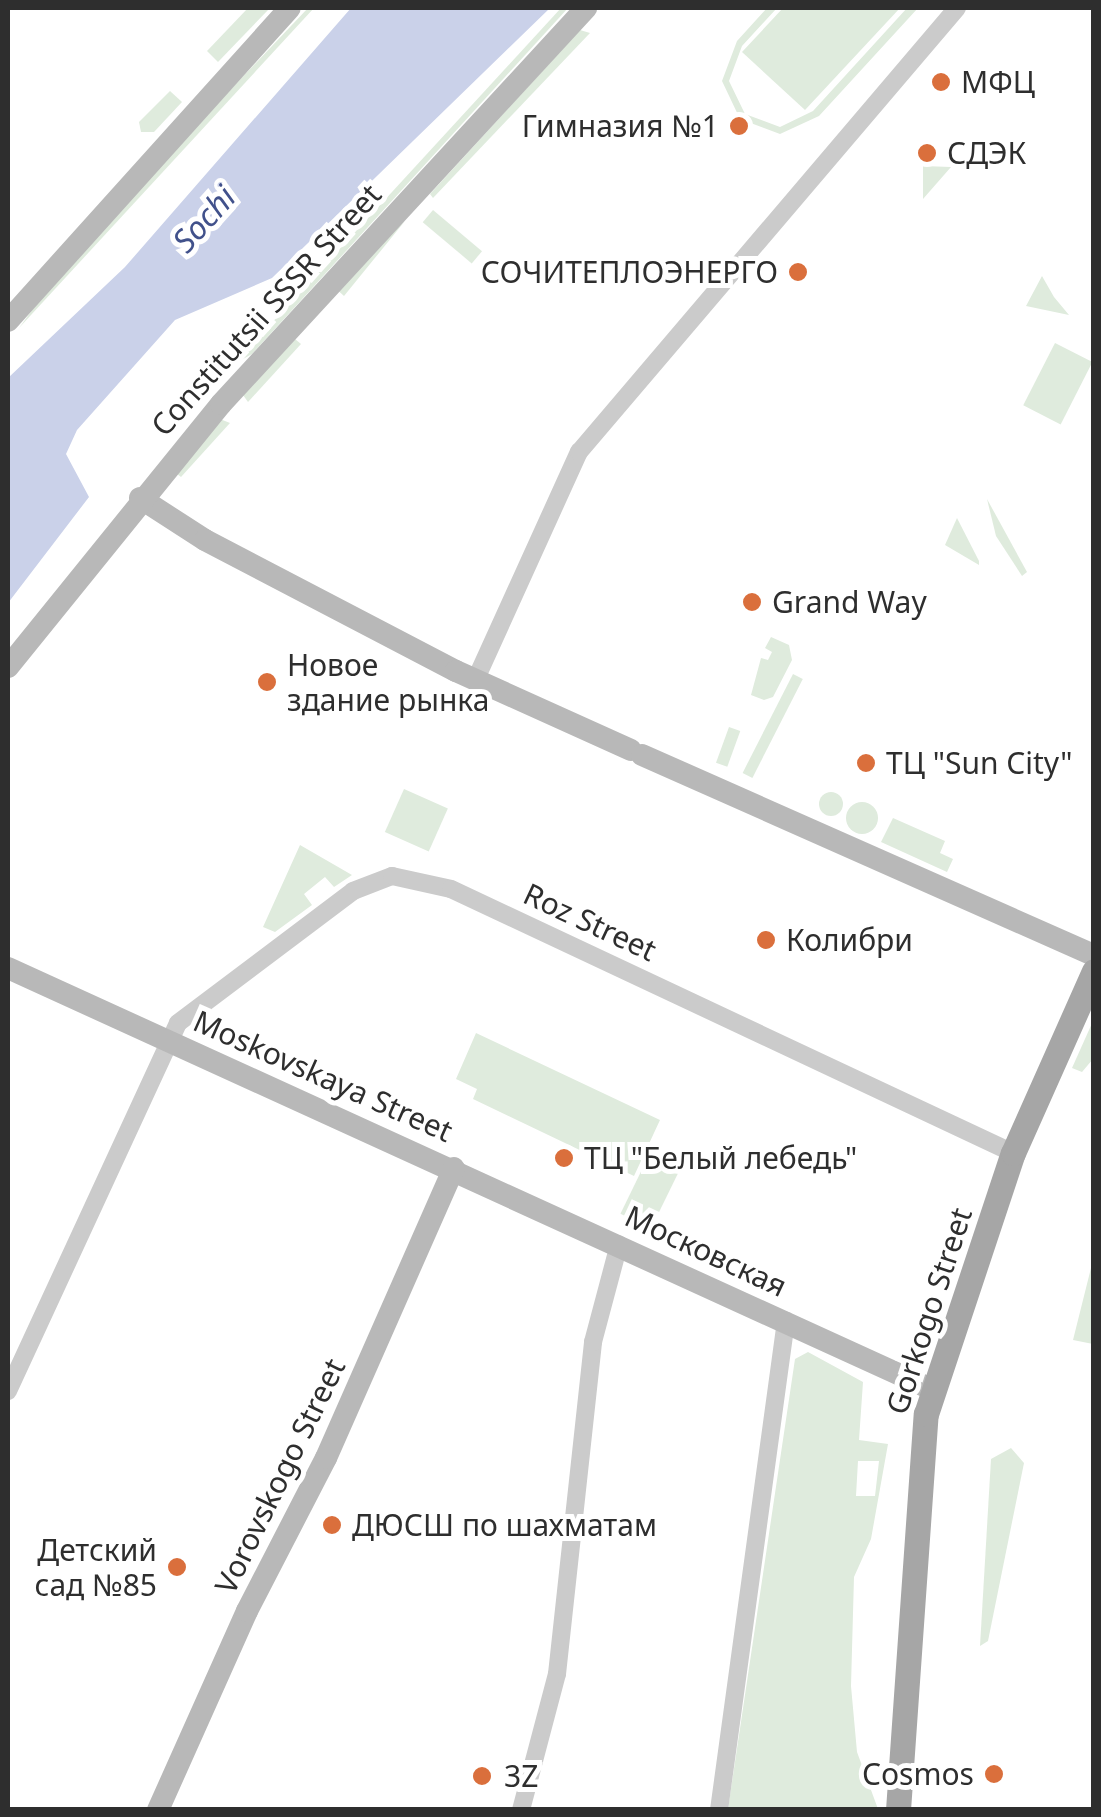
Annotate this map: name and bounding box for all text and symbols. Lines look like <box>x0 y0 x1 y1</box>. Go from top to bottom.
place label: МФЦ <box>961 64 1035 100</box>
marker: МФЦ <box>930 71 952 93</box>
place label: Гимназия №1 <box>522 108 719 144</box>
marker: Гимназия №1 <box>728 115 750 137</box>
place label: СДЭК <box>947 135 1026 171</box>
marker: СДЭК <box>916 142 938 164</box>
street label: Constitutsii SSSR Street <box>144 177 388 443</box>
water label: Sochi <box>164 178 244 260</box>
place label: СОЧИТЕПЛОЭНЕРГО <box>481 254 778 290</box>
marker: СОЧИТЕПЛОЭНЕРГО <box>787 261 809 283</box>
place label: Grand Way <box>772 584 927 620</box>
marker: Grand Way <box>741 591 763 613</box>
place label: Новое здание рынка <box>287 647 489 718</box>
marker: Новое здание рынка <box>256 671 278 693</box>
place label: ТЦ "Sun City" <box>886 745 1073 781</box>
marker: ТЦ "Sun City" <box>855 752 877 774</box>
street label: Roz Street <box>518 876 662 968</box>
place label: Колибри <box>786 922 913 958</box>
marker: Колибри <box>755 929 777 951</box>
street label: Moskovskaya Street <box>188 1003 458 1149</box>
place label: ТЦ "Белый лебедь" <box>584 1140 857 1176</box>
marker: ТЦ "Белый лебедь" <box>553 1147 575 1169</box>
street label: Московская <box>620 1198 792 1304</box>
street label: Gorkogo Street <box>879 1203 979 1419</box>
street label: Vorovskogo Street <box>208 1353 352 1599</box>
place label: ДЮСШ по шахматам <box>352 1507 657 1543</box>
marker: ДЮСШ по шахматам <box>321 1514 343 1536</box>
place label: Детский сад №85 <box>35 1532 157 1602</box>
marker: Детский сад №85 <box>166 1556 188 1578</box>
place label: Cosmos <box>862 1756 974 1792</box>
place label: 3Z <box>504 1758 538 1794</box>
marker: 3Z <box>469 1763 495 1789</box>
marker: Cosmos <box>983 1763 1005 1785</box>

